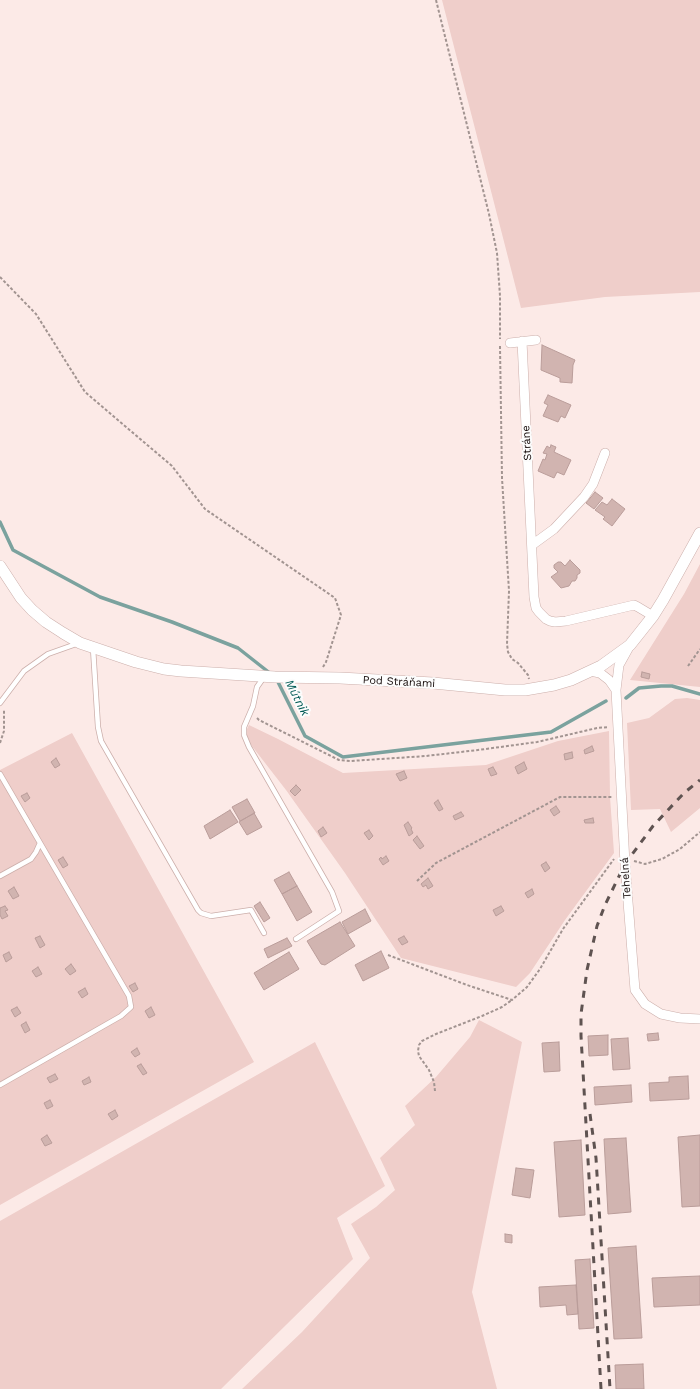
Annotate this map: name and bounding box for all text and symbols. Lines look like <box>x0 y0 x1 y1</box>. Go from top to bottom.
street label: Stráne <box>519 425 535 461</box>
street label: Pod Stráňami <box>362 674 436 690</box>
water label: Mútnik <box>282 677 312 719</box>
street label: Tehelná <box>618 857 634 899</box>

